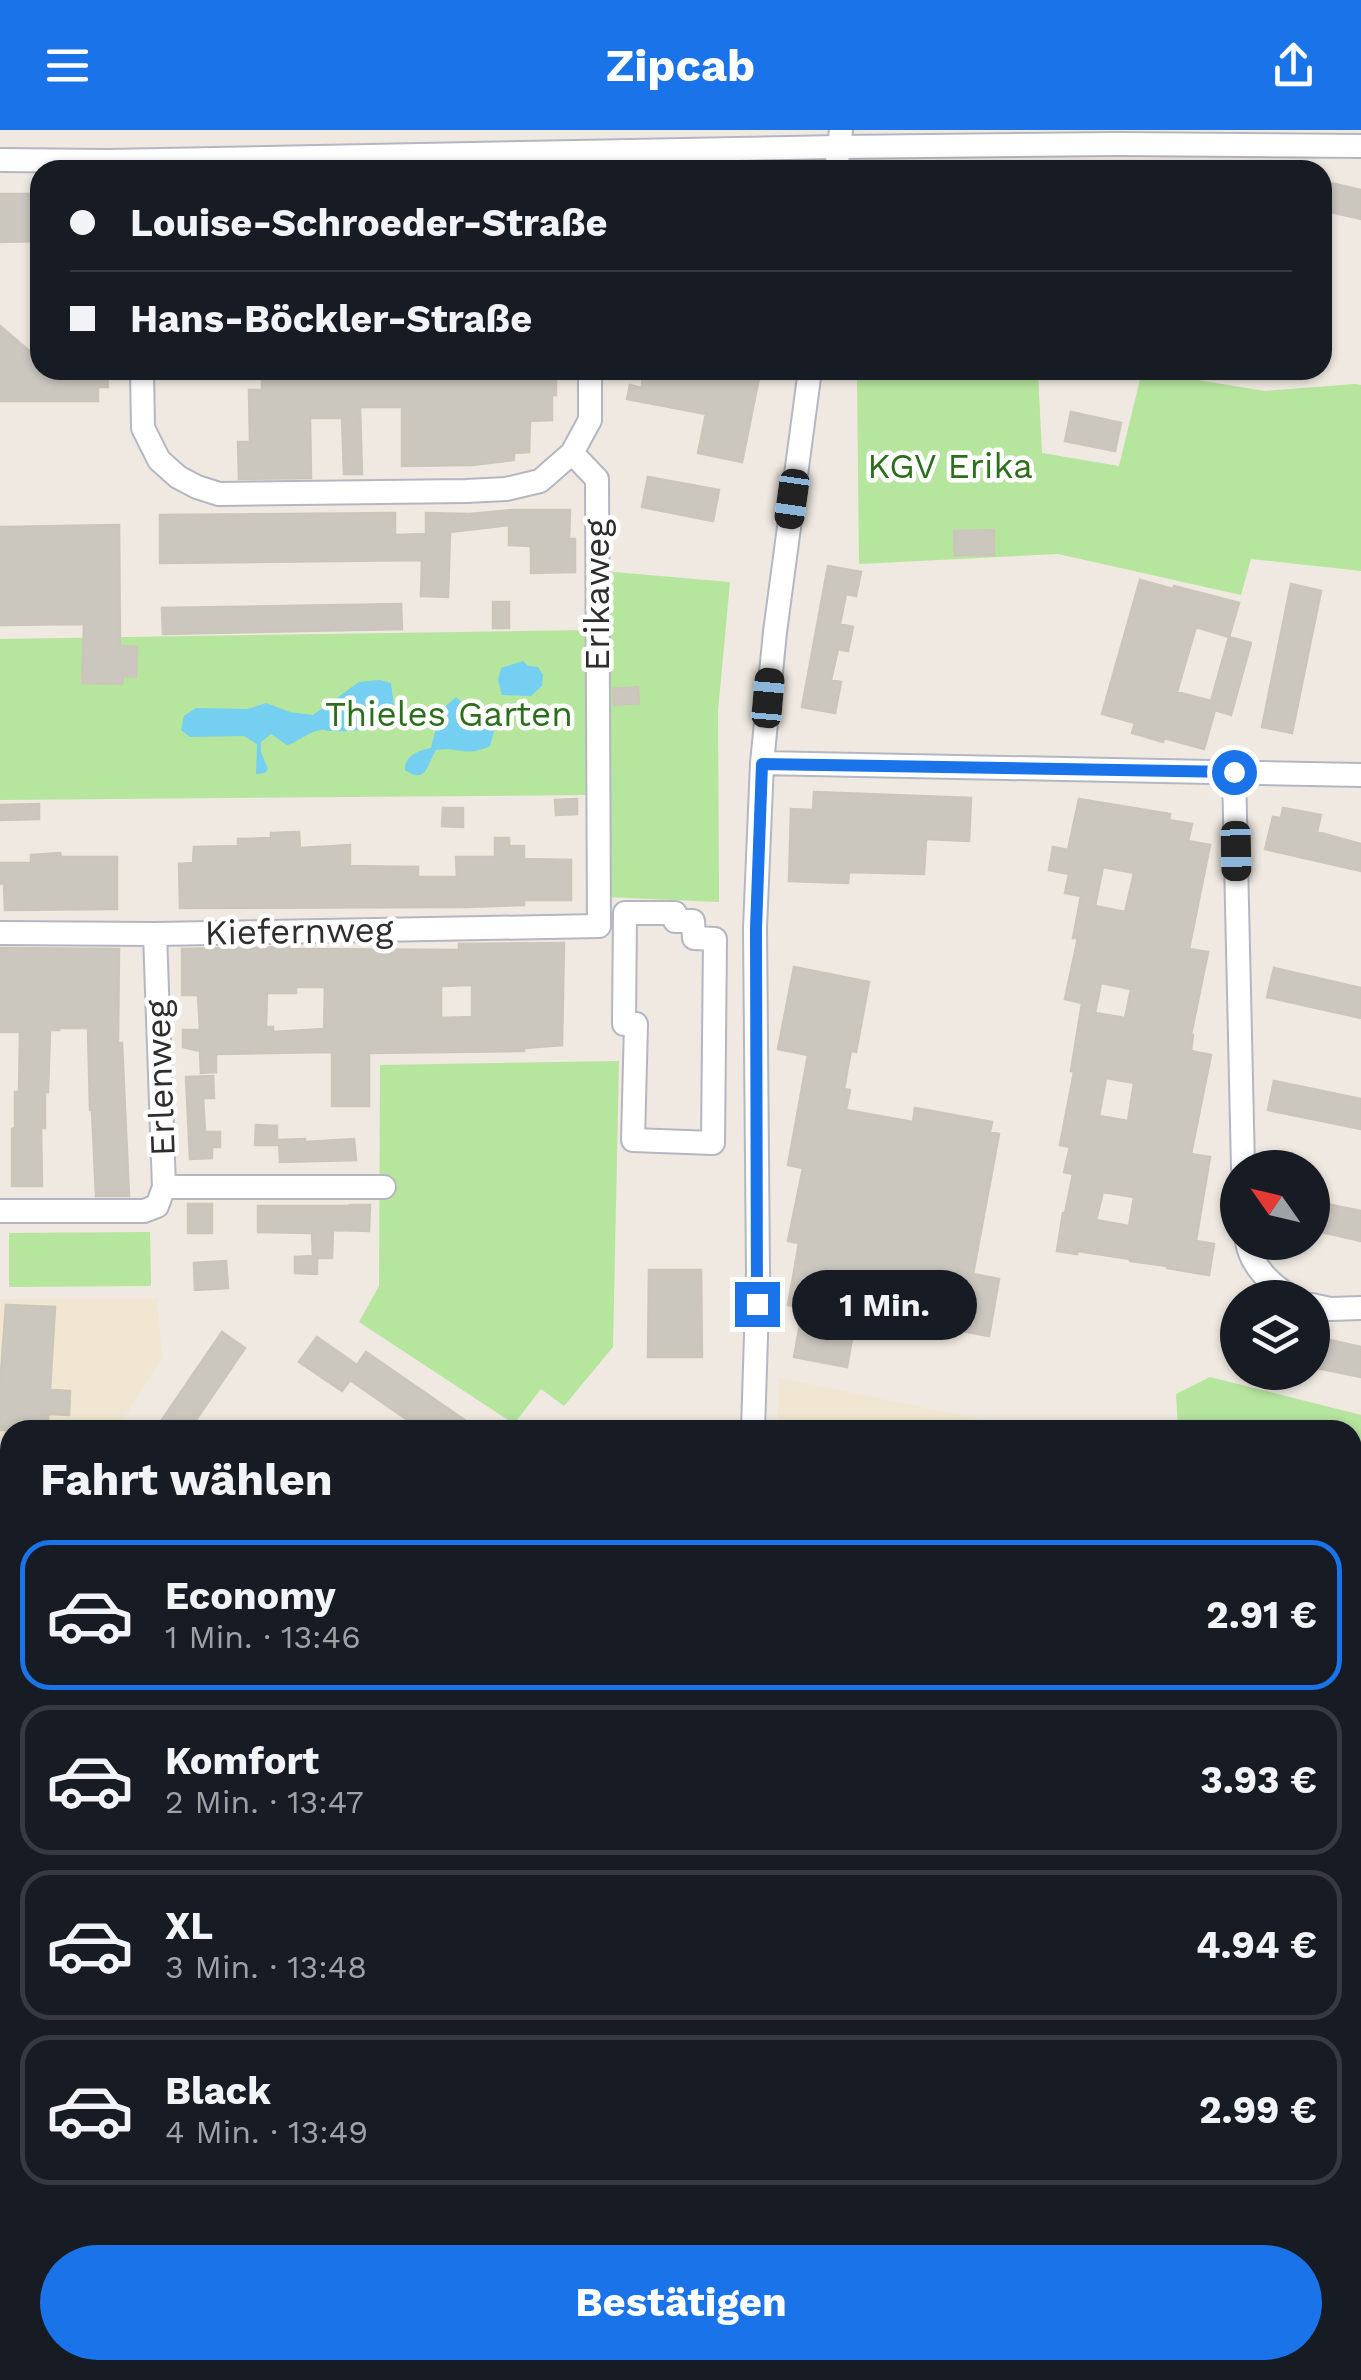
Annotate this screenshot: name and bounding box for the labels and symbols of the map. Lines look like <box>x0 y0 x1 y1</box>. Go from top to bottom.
park label: KGV Erika <box>867 445 1033 487</box>
car <box>773 467 811 531</box>
street label: Erikaweg <box>576 518 618 671</box>
car <box>750 667 786 729</box>
park label: Thieles Garten <box>325 693 573 735</box>
route start <box>1212 750 1257 795</box>
car <box>1220 821 1252 881</box>
street label: Kiefernweg <box>204 908 394 954</box>
street label: Erlenweg <box>136 999 184 1157</box>
north arrow <box>1220 1150 1330 1260</box>
callout: 1 Min. <box>792 1269 977 1339</box>
route end <box>735 1282 780 1327</box>

